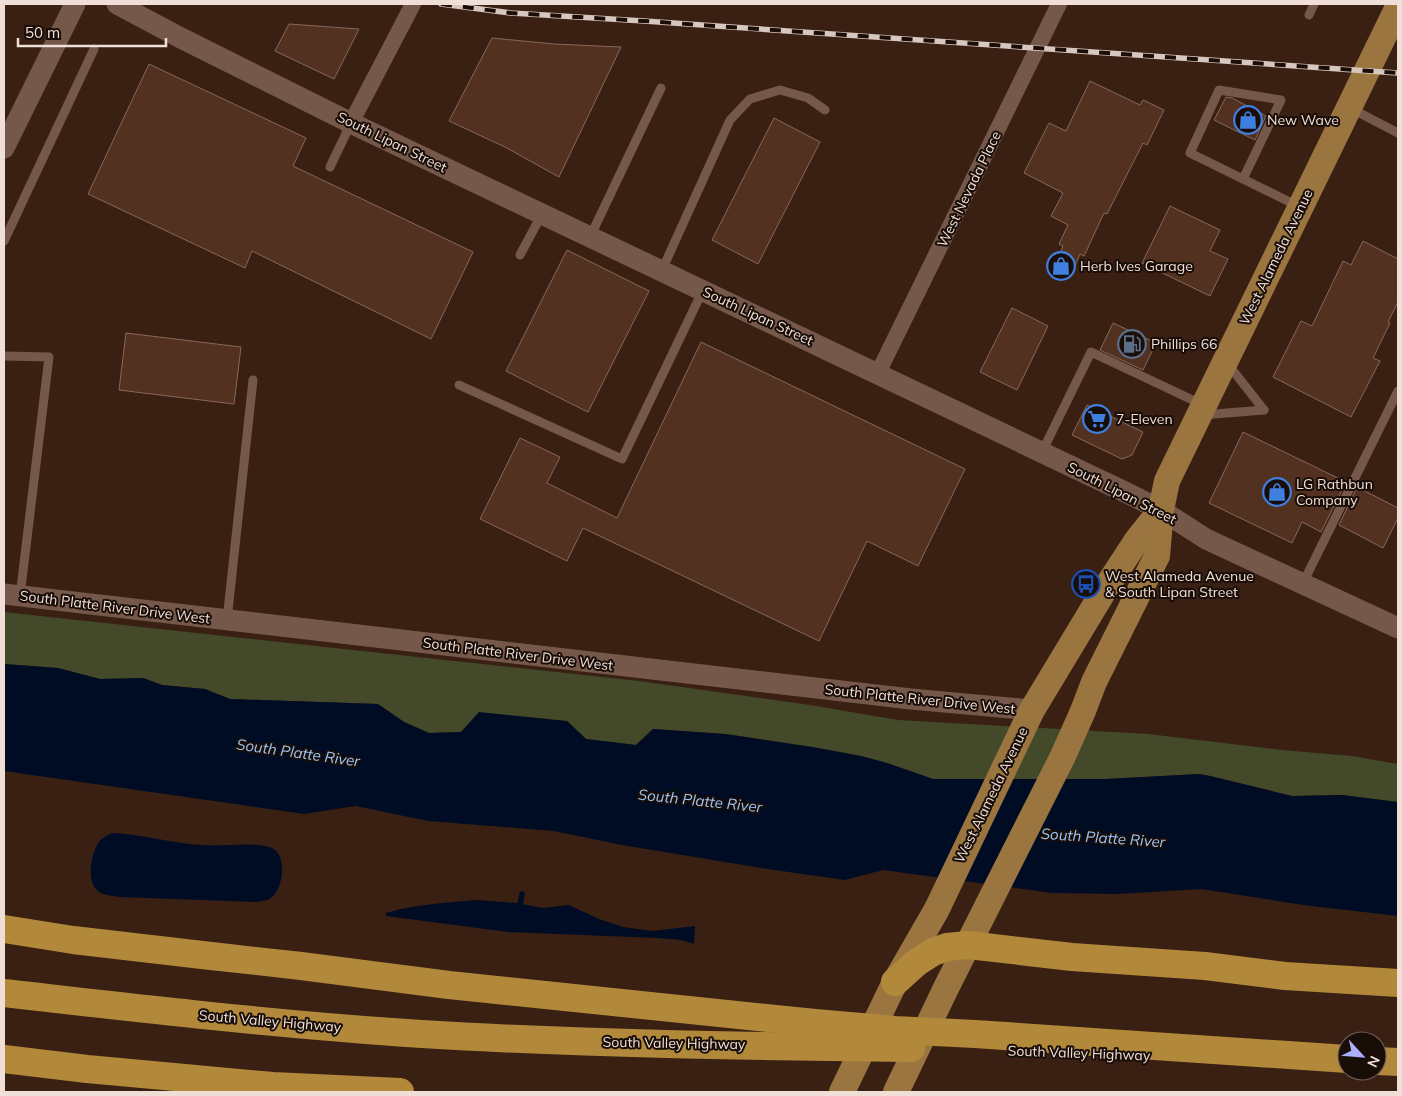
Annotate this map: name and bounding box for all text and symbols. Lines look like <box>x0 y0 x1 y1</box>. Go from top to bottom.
scale bar <box>18 15 165 47</box>
text: 50 m <box>25 23 60 42</box>
shop icon: New Wave <box>1233 105 1263 135</box>
street label: South Lipan Street <box>334 108 450 176</box>
place label: New Wave <box>1267 111 1339 129</box>
street label: West Nevada Place <box>933 128 1005 250</box>
street label: West Alameda Avenue <box>1235 186 1317 328</box>
shop icon: Herb Ives Garage <box>1046 251 1076 281</box>
place label: Herb Ives Garage <box>1080 257 1193 275</box>
street label: South Lipan Street <box>700 283 816 350</box>
fuel station icon: Phillips 66 <box>1117 329 1147 359</box>
place label: Phillips 66 <box>1151 335 1217 353</box>
supermarket icon: 7-Eleven <box>1082 404 1112 434</box>
place label: 7-Eleven <box>1116 410 1173 428</box>
street label: South Lipan Street <box>1065 458 1180 528</box>
place label: LG Rathbun Company <box>1296 475 1373 509</box>
shop icon: LG Rathbun Company <box>1262 477 1292 507</box>
place label: West Alameda Avenue & South Lipan Street <box>1105 567 1254 601</box>
bus stop icon: West Alameda Avenue & South Lipan Street <box>1071 569 1101 599</box>
street label: South Platte River Drive West <box>19 586 211 628</box>
street label: South Platte River Drive West <box>422 633 614 675</box>
street label: South Platte River Drive West <box>824 680 1016 718</box>
street label: West Alameda Avenue <box>950 724 1032 866</box>
water label: South Platte River <box>235 734 362 771</box>
water label: South Platte River <box>637 785 764 817</box>
water label: South Platte River <box>1040 824 1166 851</box>
street label: South Valley Highway <box>198 1006 342 1036</box>
north arrow <box>1337 1031 1387 1081</box>
street label: South Valley Highway <box>603 1033 746 1053</box>
street label: South Valley Highway <box>1007 1042 1151 1065</box>
text: N <box>1363 1053 1384 1070</box>

